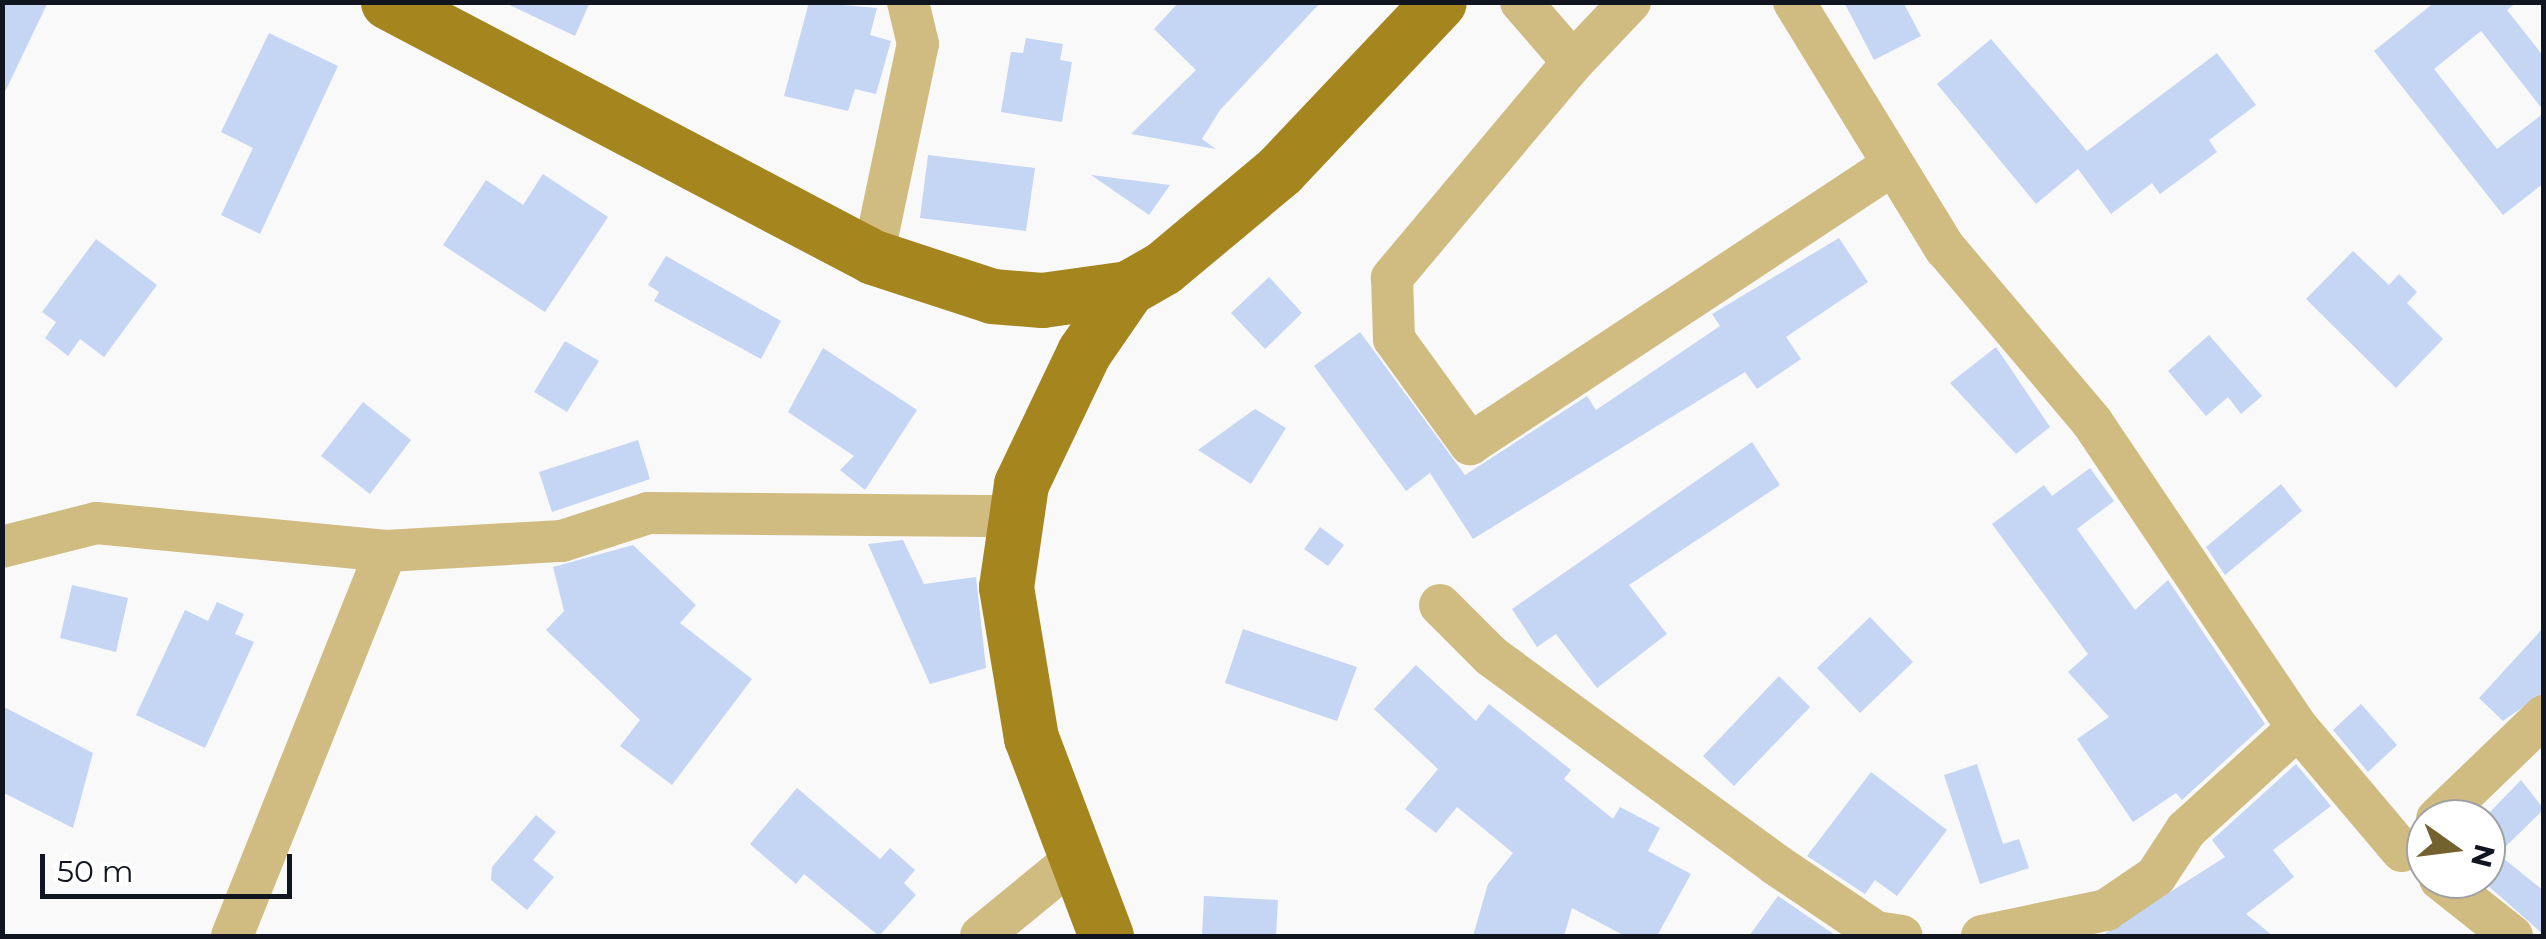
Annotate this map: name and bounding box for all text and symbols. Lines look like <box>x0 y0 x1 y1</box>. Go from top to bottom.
north arrow <box>2406 799 2506 899</box>
scale bar <box>45 834 298 896</box>
text: N <box>2464 841 2502 871</box>
text: 50 m <box>57 853 134 890</box>

